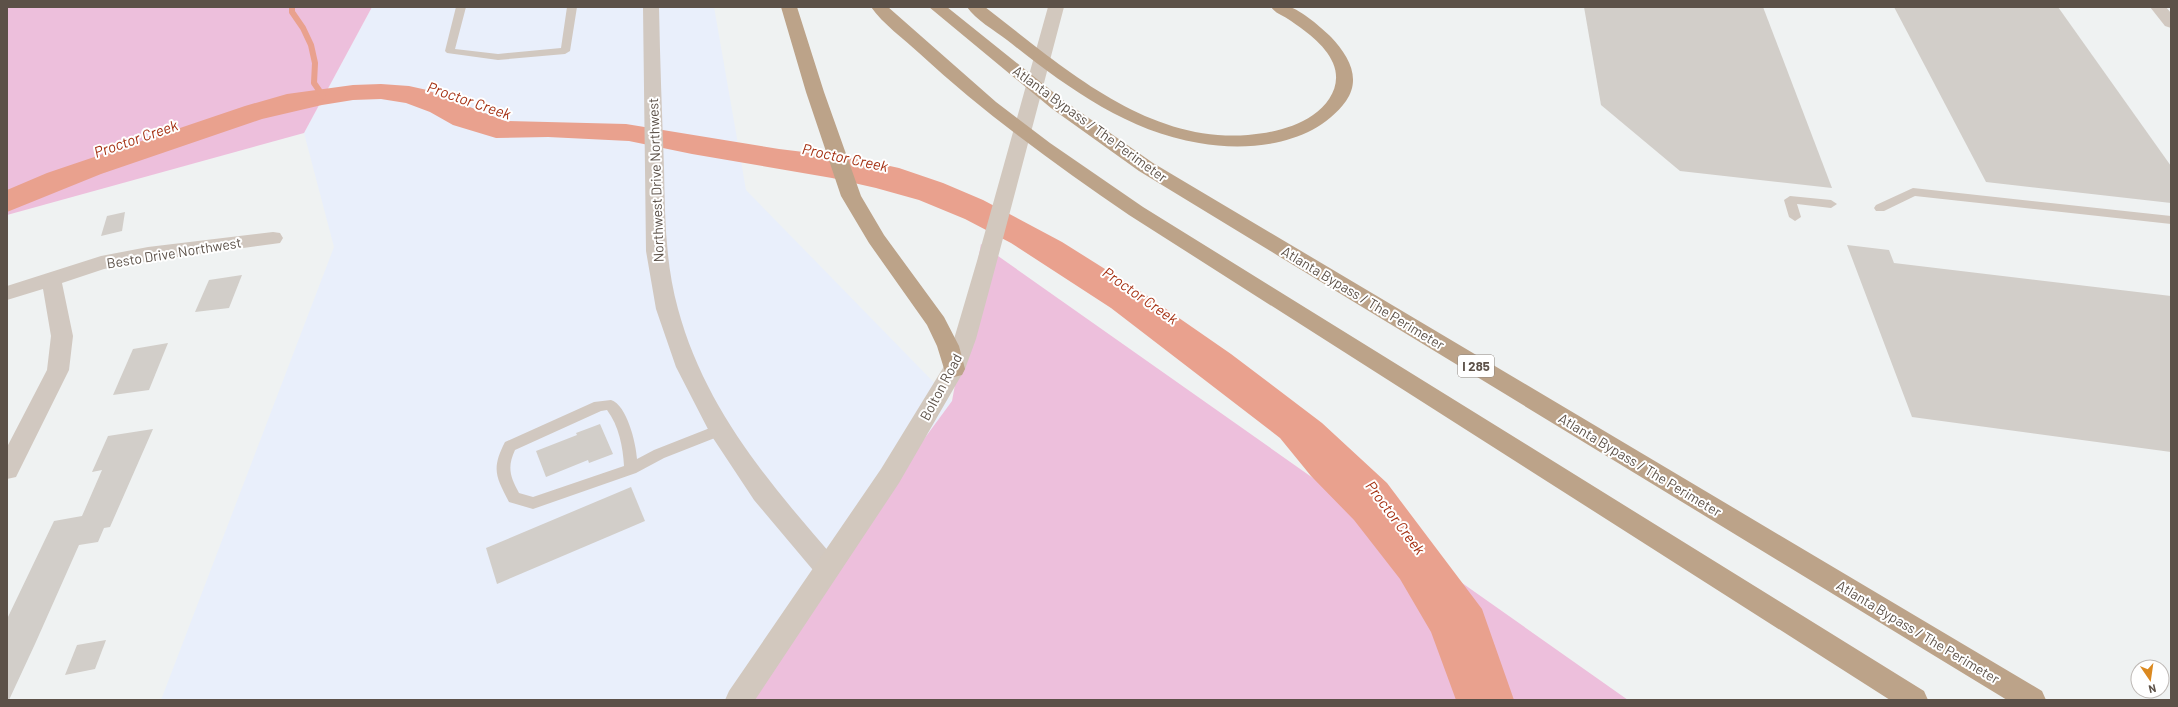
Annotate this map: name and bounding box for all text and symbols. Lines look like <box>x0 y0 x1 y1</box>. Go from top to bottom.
street label: Atlanta Bypass / The Perimeter <box>1010 62 1171 185</box>
water label: Proctor Creek <box>425 77 514 123</box>
street label: Northwest Drive Northwest <box>644 97 667 263</box>
water label: Proctor Creek <box>91 115 181 161</box>
water label: Proctor Creek <box>801 139 891 175</box>
street label: Besto Drive Northwest <box>105 233 242 272</box>
street label: Atlanta Bypass / The Perimeter <box>1279 242 1448 353</box>
water label: Proctor Creek <box>1100 263 1182 328</box>
street label: Bolton Road <box>916 350 965 423</box>
road number: I 285 <box>1458 355 1494 377</box>
street label: Atlanta Bypass / The Perimeter <box>1556 409 1725 520</box>
water label: Proctor Creek <box>1362 477 1430 558</box>
street label: Atlanta Bypass / The Perimeter <box>1834 576 2003 687</box>
north arrow <box>2130 659 2170 699</box>
text: N <box>2147 682 2157 696</box>

